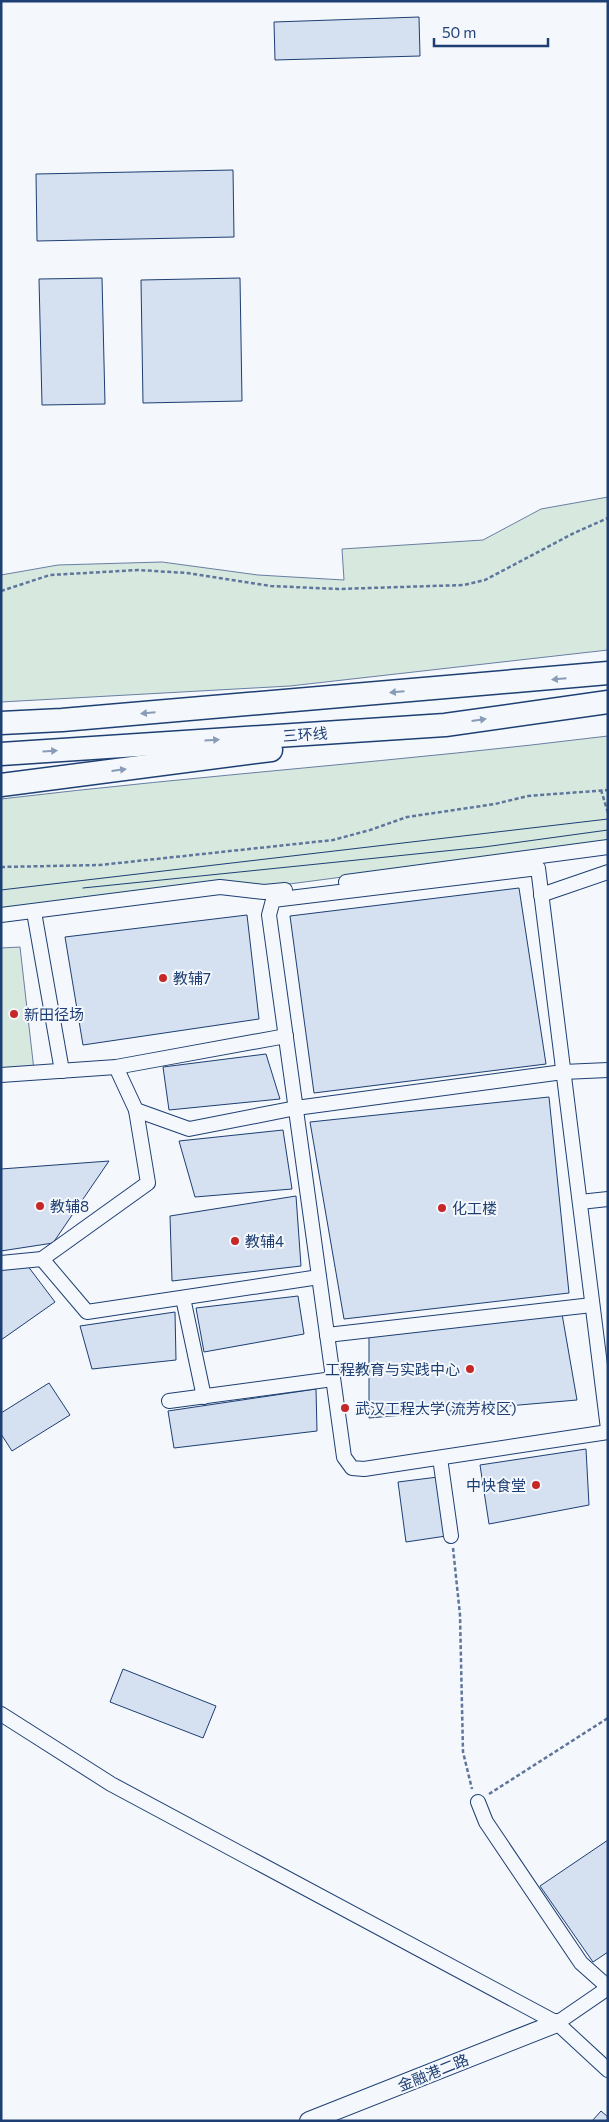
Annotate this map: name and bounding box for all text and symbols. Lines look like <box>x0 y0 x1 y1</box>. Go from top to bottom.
scale bar <box>434 15 548 47</box>
text: 50 m <box>442 23 476 41</box>
one-way arrow <box>551 675 567 683</box>
one-way arrow <box>389 689 405 697</box>
one-way arrow <box>140 709 156 717</box>
one-way arrow <box>471 716 487 724</box>
street label: 三环线 <box>282 723 328 745</box>
one-way arrow <box>204 736 220 744</box>
one-way arrow <box>42 746 58 754</box>
one-way arrow <box>111 766 127 774</box>
place label: 教辅7 <box>173 969 211 987</box>
marker: 教辅7 <box>157 972 169 984</box>
place label: 新田径场 <box>24 1005 84 1023</box>
marker: 新田径场 <box>8 1008 20 1020</box>
place label: 教辅8 <box>50 1197 89 1215</box>
place label: 化工楼 <box>452 1199 497 1217</box>
marker: 教辅8 <box>34 1200 46 1212</box>
marker: 化工楼 <box>436 1202 448 1214</box>
place label: 教辅4 <box>245 1232 284 1250</box>
marker: 教辅4 <box>229 1235 241 1247</box>
place label: 工程教育与实践中心 <box>325 1360 460 1378</box>
marker: 工程教育与实践中心 <box>464 1363 476 1375</box>
place label: 武汉工程大学(流芳校区) <box>355 1399 517 1417</box>
marker: 武汉工程大学(流芳校区) <box>339 1402 351 1414</box>
place label: 中快食堂 <box>466 1476 526 1494</box>
marker: 中快食堂 <box>530 1479 542 1491</box>
street label: 金融港二路 <box>395 2050 471 2094</box>

